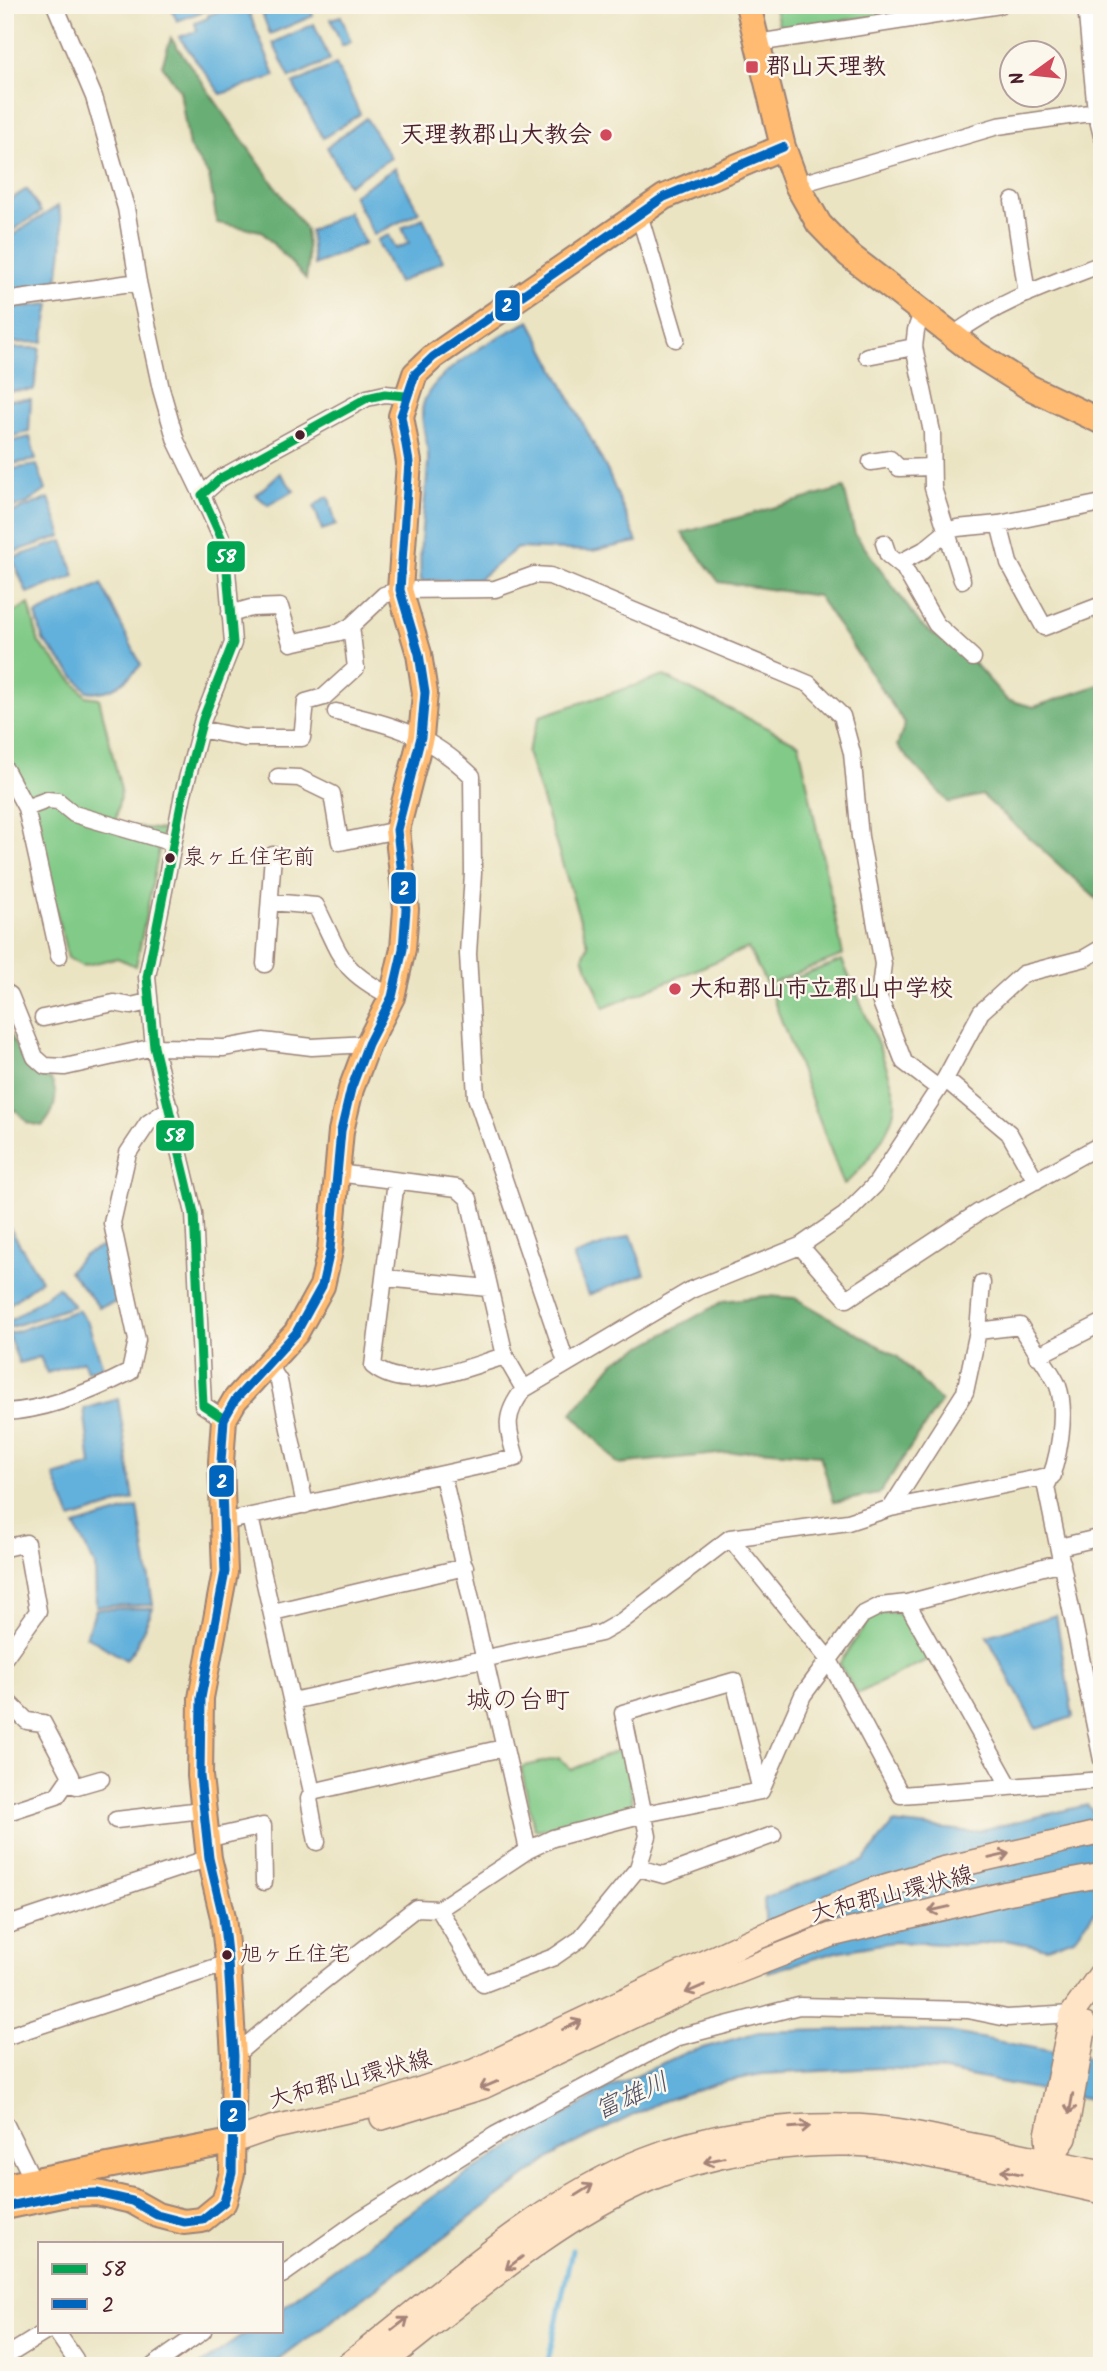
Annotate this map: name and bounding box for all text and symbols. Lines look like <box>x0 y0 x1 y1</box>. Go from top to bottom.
north arrow <box>998 38 1068 108</box>
place label: 郡山天理教 <box>766 48 886 87</box>
marker: 郡山天理教 <box>744 59 760 75</box>
text: N <box>1002 68 1035 88</box>
place label: 天理教郡山大教会 <box>400 116 592 155</box>
marker: 天理教郡山大教会 <box>598 127 614 143</box>
line badge: 2 <box>494 289 521 322</box>
text: 2 <box>501 292 513 322</box>
unlabelled marker <box>293 428 307 442</box>
line badge: 58 <box>206 540 246 573</box>
text: 58 <box>215 543 237 573</box>
place label: 泉ヶ丘住宅前 <box>183 841 315 876</box>
marker: 泉ヶ丘住宅前 <box>163 851 177 865</box>
line badge: 2 <box>390 871 417 905</box>
text: 2 <box>398 875 410 905</box>
place label: 大和郡山市立郡山中学校 <box>689 970 953 1009</box>
marker: 大和郡山市立郡山中学校 <box>667 981 683 997</box>
line badge: 58 <box>155 1119 195 1152</box>
text: 58 <box>164 1122 186 1152</box>
line badge: 2 <box>208 1464 235 1498</box>
text: 2 <box>216 1468 228 1498</box>
district label: 城の台町 <box>466 1680 570 1722</box>
one-way arrow <box>987 1849 1009 1862</box>
street label: 大和郡山環状線 <box>806 1856 978 1934</box>
one-way arrow <box>928 1903 951 1917</box>
place label: 旭ヶ丘住宅 <box>240 1938 350 1973</box>
marker: 旭ヶ丘住宅 <box>220 1948 234 1962</box>
one-way arrow <box>685 1983 706 1996</box>
one-way arrow <box>561 2018 582 2031</box>
street label: 大和郡山環状線 <box>264 2039 436 2121</box>
water label: 富雄川 <box>588 2062 676 2132</box>
one-way arrow <box>478 2079 500 2092</box>
one-way arrow <box>1064 2092 1077 2115</box>
line badge: 2 <box>219 2099 247 2133</box>
text: 2 <box>227 2102 239 2132</box>
one-way arrow <box>788 2120 811 2133</box>
one-way arrow <box>703 2154 726 2167</box>
one-way arrow <box>1000 2164 1023 2178</box>
one-way arrow <box>573 2182 593 2196</box>
legend <box>38 2242 284 2332</box>
text: 58 <box>102 2254 126 2287</box>
one-way arrow <box>505 2256 524 2271</box>
text: 2 <box>102 2290 114 2323</box>
one-way arrow <box>391 2316 409 2331</box>

